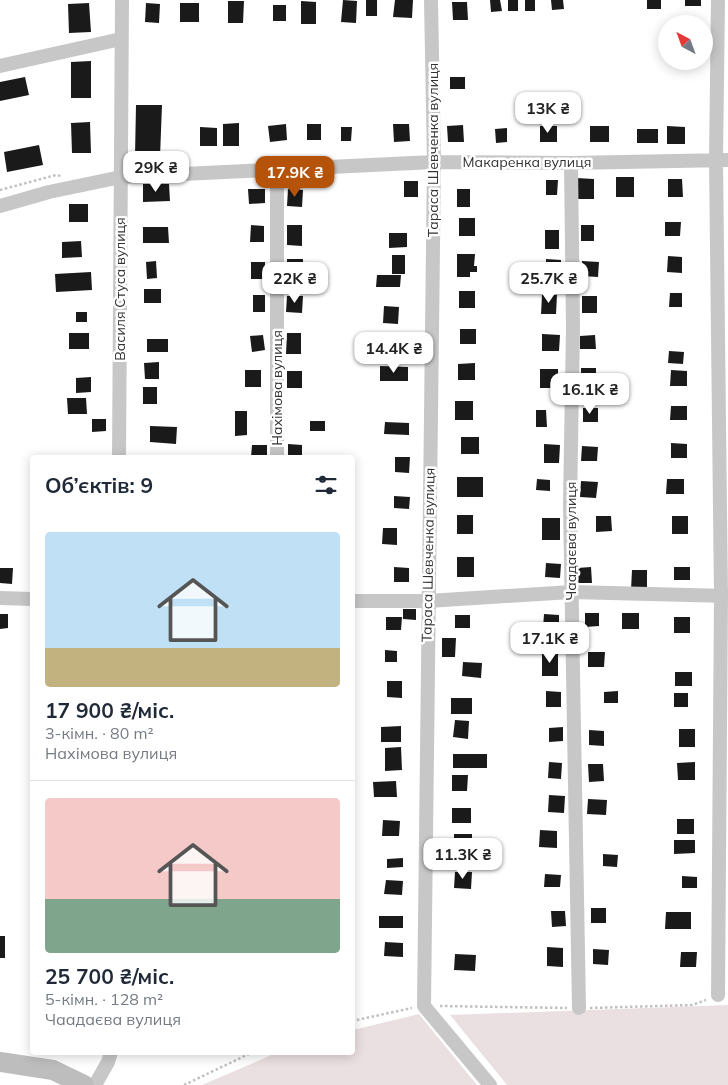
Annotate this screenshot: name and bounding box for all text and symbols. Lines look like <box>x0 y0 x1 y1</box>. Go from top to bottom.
north arrow <box>658 15 712 70</box>
map controls <box>658 15 713 70</box>
street label: Тараса Шевченка вулиця <box>424 63 442 237</box>
pin: 13K ₴ <box>513 92 583 134</box>
text: 13K ₴ <box>526 98 570 118</box>
pin: 29K ₴ <box>121 150 191 193</box>
street label: Макаренка вулиця <box>463 153 591 171</box>
pin: 17.9K ₴ <box>249 156 341 198</box>
text: 29K ₴ <box>134 157 178 177</box>
text: 17.9K ₴ <box>266 162 324 182</box>
street label: Василя Стуса вулиця <box>111 217 129 361</box>
pin: 22K ₴ <box>260 262 330 304</box>
pin: 25.7K ₴ <box>503 262 595 304</box>
text: 22K ₴ <box>273 268 317 288</box>
text: 25.7K ₴ <box>520 268 578 288</box>
street label: Нахімова вулиця <box>268 330 286 446</box>
pin: 14.4K ₴ <box>348 332 440 374</box>
text: 14.4K ₴ <box>365 338 423 358</box>
pin: 16.1K ₴ <box>544 372 636 415</box>
text: 16.1K ₴ <box>561 379 619 399</box>
street label: Тараса Шевченка вулиця <box>417 468 439 642</box>
icon: filters <box>312 471 340 499</box>
text: Об’єктів: 9 <box>45 472 153 498</box>
street label: Чаадаєва вулиця <box>562 482 580 600</box>
icon: home <box>148 565 238 655</box>
pin: 17.1K ₴ <box>504 622 596 664</box>
text: 17.1K ₴ <box>521 628 579 648</box>
text: 17 900 ₴/міс. <box>45 697 174 723</box>
text: 3-кімн. · 80 m² <box>45 723 154 743</box>
text: Нахімова вулиця <box>45 743 177 763</box>
icon: home <box>148 830 238 920</box>
pin: 11.3K ₴ <box>417 838 509 880</box>
text: 11.3K ₴ <box>434 844 492 864</box>
text: 25 700 ₴/міс. <box>45 963 174 989</box>
text: 5-кімн. · 128 m² <box>45 989 163 1009</box>
text: Чаадаєва вулиця <box>45 1009 181 1029</box>

